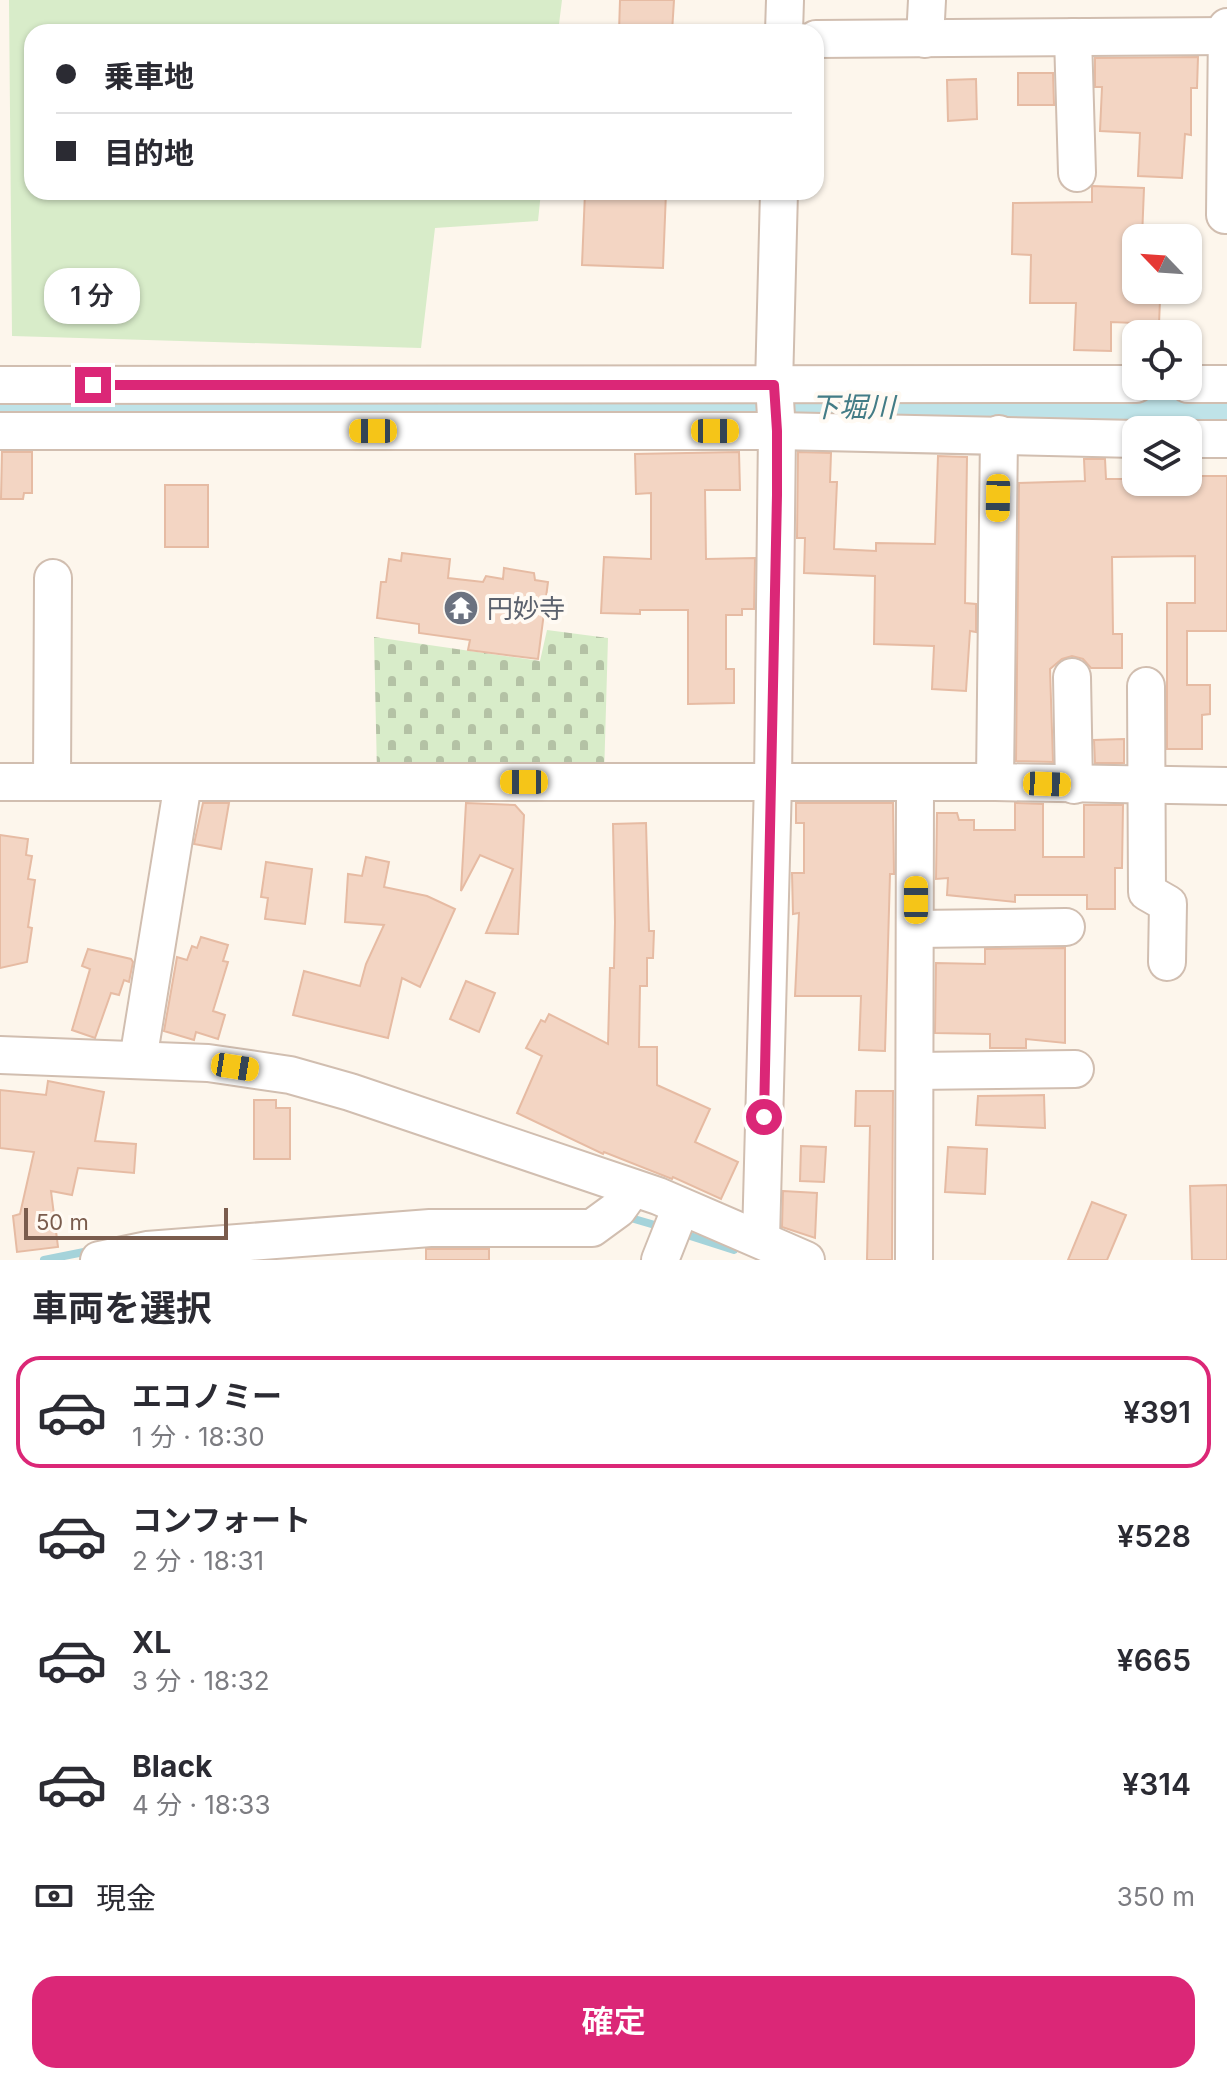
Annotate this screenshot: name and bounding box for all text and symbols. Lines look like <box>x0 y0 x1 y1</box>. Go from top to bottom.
text: 乗車地 <box>104 58 194 94</box>
text: 目的地 <box>104 135 194 171</box>
north arrow <box>1122 224 1202 304</box>
map controls <box>1122 224 1202 496</box>
callout: 1 分 <box>45 269 141 325</box>
text: 1 分 <box>70 280 114 311</box>
button: locate <box>1122 320 1202 400</box>
route end <box>75 367 111 403</box>
water label: 下堀川 <box>811 390 898 424</box>
button: layers <box>1122 416 1202 496</box>
car <box>349 419 397 443</box>
car <box>691 419 739 443</box>
car <box>986 474 1010 522</box>
temple icon: 円妙寺 <box>442 589 480 627</box>
place label: 円妙寺 <box>487 593 565 624</box>
car <box>500 770 548 794</box>
car <box>1023 771 1071 797</box>
car <box>904 876 928 924</box>
car <box>209 1051 261 1083</box>
route start <box>746 1099 782 1135</box>
scale bar <box>24 1204 228 1240</box>
text: 50 m <box>36 1209 89 1235</box>
text: 車両を選択 <box>32 1286 212 1330</box>
icon: car <box>36 1376 108 1448</box>
text: エコノミー <box>132 1378 282 1414</box>
text: ¥391 <box>1123 1394 1191 1430</box>
text: 1 分 · 18:30 <box>132 1421 265 1452</box>
icon: car <box>36 1500 108 1572</box>
text: コンフォート <box>132 1502 311 1538</box>
text: ¥528 <box>1117 1518 1191 1554</box>
text: 2 分 · 18:31 <box>132 1545 264 1576</box>
icon: car <box>36 1624 108 1696</box>
text: XL <box>132 1624 171 1660</box>
text: ¥665 <box>1117 1642 1191 1678</box>
text: 3 分 · 18:32 <box>132 1665 270 1696</box>
icon: car <box>36 1748 108 1820</box>
text: Black <box>132 1748 212 1784</box>
text: ¥314 <box>1122 1766 1191 1802</box>
text: 4 分 · 18:33 <box>132 1789 271 1820</box>
icon: cash <box>32 1874 76 1918</box>
text: 現金 <box>96 1880 156 1916</box>
text: 350 m <box>1117 1881 1195 1912</box>
button: 確定 <box>32 1976 1195 2068</box>

